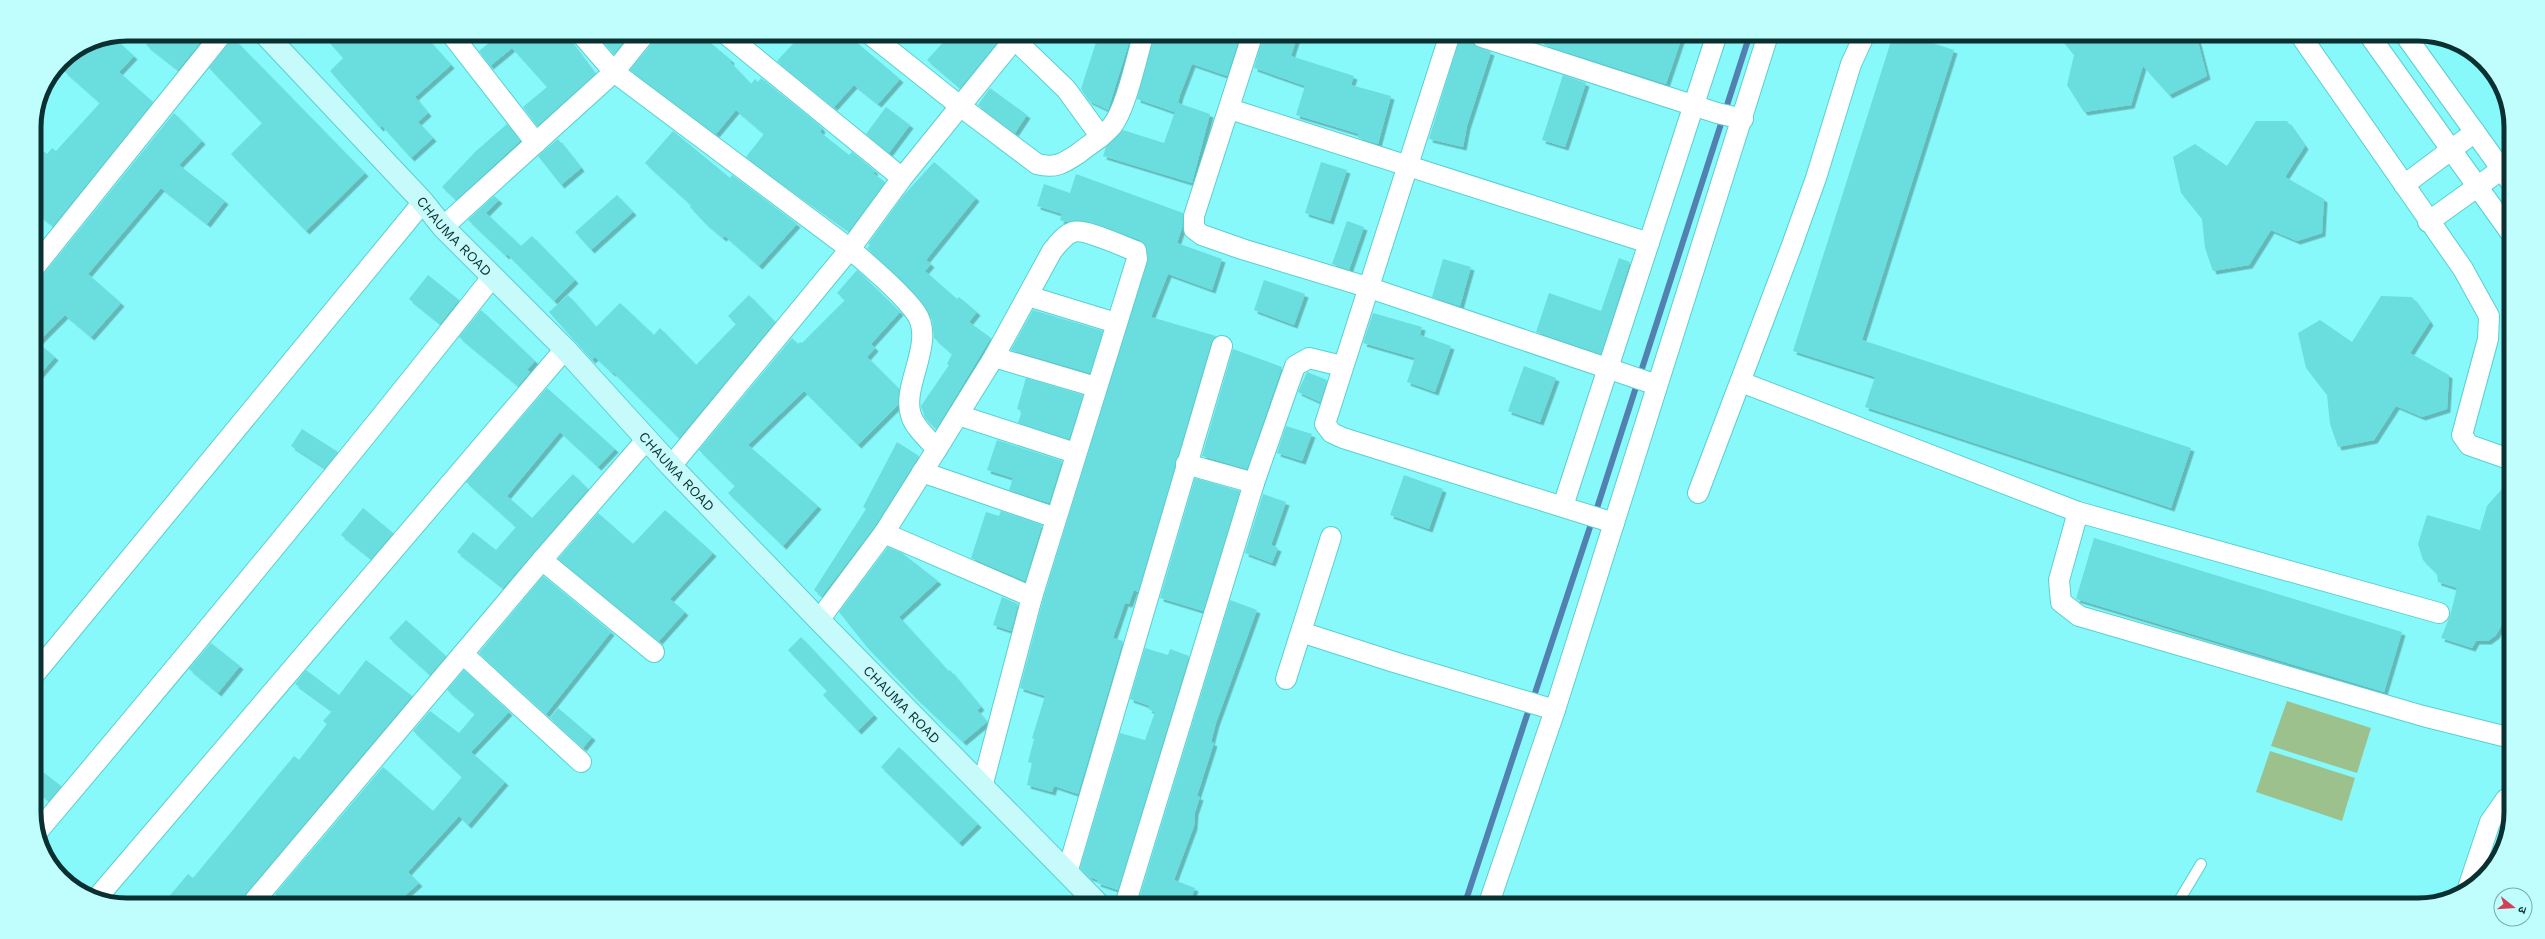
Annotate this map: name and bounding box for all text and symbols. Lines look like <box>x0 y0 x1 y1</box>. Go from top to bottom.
street label: CHAUMA ROAD <box>414 193 495 279</box>
street label: CHAUMA ROAD <box>636 428 718 514</box>
street label: CHAUMA ROAD <box>860 662 944 747</box>
north arrow <box>2493 887 2533 927</box>
text: उ <box>2515 905 2529 915</box>

